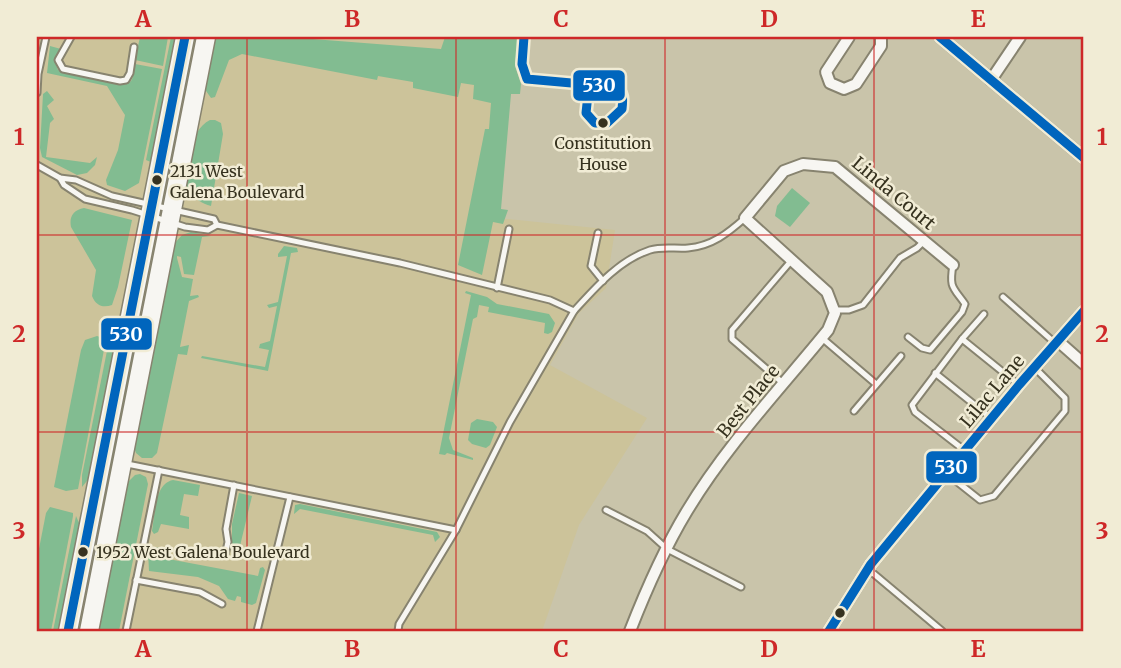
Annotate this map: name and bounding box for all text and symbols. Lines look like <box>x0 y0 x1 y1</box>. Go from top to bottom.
text: A <box>134 4 152 33</box>
text: B <box>344 4 360 33</box>
text: C <box>553 4 569 33</box>
text: D <box>760 4 778 33</box>
text: E <box>970 4 986 33</box>
line badge: 530 <box>572 69 626 102</box>
text: 530 <box>582 73 616 97</box>
marker: Constitution House <box>596 116 610 130</box>
text: 1 <box>14 122 25 151</box>
text: 1 <box>1097 122 1108 151</box>
place label: Constitution House <box>555 133 652 174</box>
street label: Linda Court <box>848 151 940 235</box>
place label: 2131 West Galena Boulevard <box>170 161 305 202</box>
marker: 2131 West Galena Boulevard <box>150 173 164 187</box>
line badge: 530 <box>100 317 153 351</box>
text: 2 <box>12 319 26 348</box>
text: 2 <box>1095 319 1109 348</box>
text: 530 <box>109 322 143 346</box>
street label: Lilac Lane <box>955 350 1029 432</box>
street label: Best Place <box>712 360 784 442</box>
line badge: 530 <box>925 450 978 484</box>
text: 530 <box>934 455 968 479</box>
text: 3 <box>12 516 26 545</box>
text: 3 <box>1095 516 1109 545</box>
place label: 1952 West Galena Boulevard <box>96 542 310 562</box>
marker: 1952 West Galena Boulevard <box>76 545 90 559</box>
unlabelled marker <box>833 606 847 620</box>
text: A <box>134 634 152 663</box>
text: B <box>344 634 360 663</box>
text: C <box>553 634 569 663</box>
text: D <box>760 634 778 663</box>
text: E <box>970 634 986 663</box>

